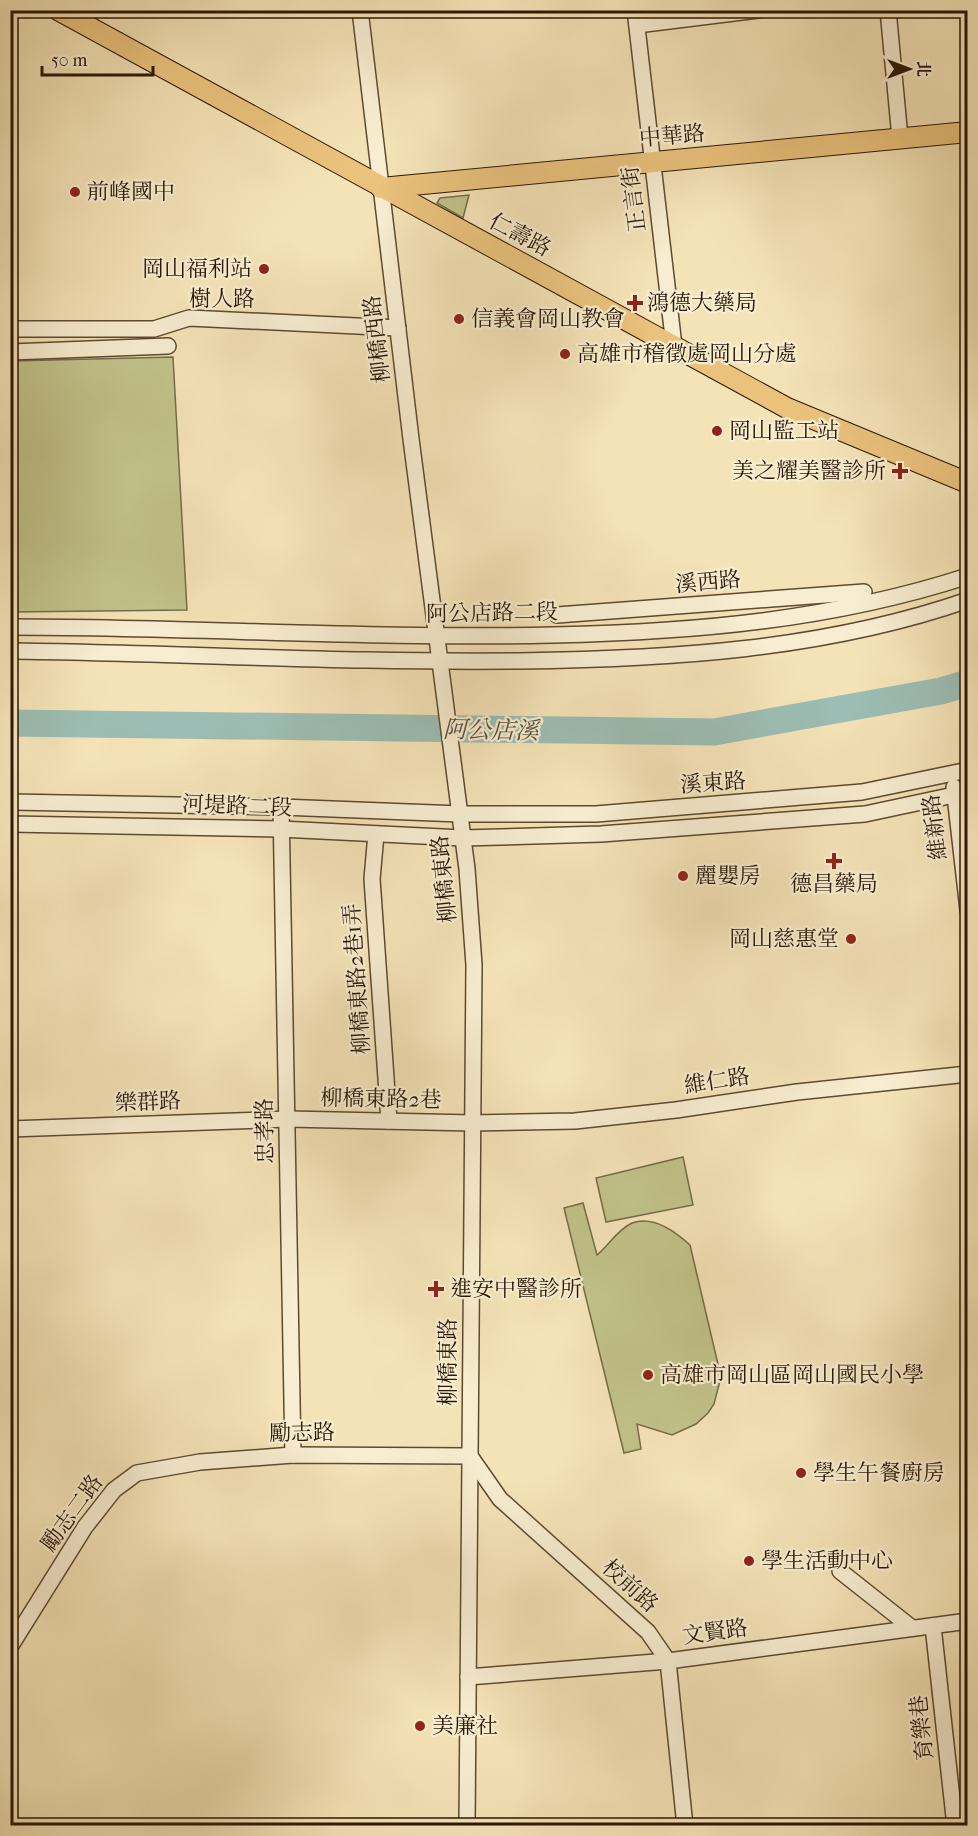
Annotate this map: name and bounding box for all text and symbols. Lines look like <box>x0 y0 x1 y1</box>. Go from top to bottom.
scale bar <box>42 39 153 77</box>
north arrow <box>879 39 939 99</box>
text: 50 m <box>51 50 88 71</box>
text: 北 <box>914 61 933 77</box>
street label: 中華路 <box>638 120 706 152</box>
street label: 正言街 <box>617 165 651 233</box>
place label: 前峰國中 <box>87 179 175 205</box>
marker: 前峰國中 <box>68 185 82 199</box>
street label: 仁壽路 <box>485 208 555 262</box>
place label: 岡山福利站 <box>142 256 252 282</box>
marker: 岡山福利站 <box>257 262 271 276</box>
street label: 樹人路 <box>189 286 255 312</box>
place label: 鴻德大藥局 <box>647 290 757 316</box>
street label: 柳橋西路 <box>359 294 395 384</box>
marker: 鴻德大藥局 <box>628 296 642 310</box>
place label: 信義會岡山教會 <box>471 306 625 332</box>
marker: 信義會岡山教會 <box>452 312 466 326</box>
place label: 高雄市稽徵處岡山分處 <box>577 341 797 367</box>
marker: 高雄市稽徵處岡山分處 <box>558 347 572 361</box>
place label: 岡山監工站 <box>729 418 839 444</box>
marker: 岡山監工站 <box>710 424 724 438</box>
place label: 美之耀美醫診所 <box>732 458 886 484</box>
marker: 美之耀美醫診所 <box>891 462 909 480</box>
street label: 溪西路 <box>674 566 742 598</box>
street label: 阿公店路二段 <box>426 599 558 627</box>
water label: 阿公店溪 <box>443 715 542 745</box>
street label: 溪東路 <box>679 768 747 798</box>
street label: 河堤路二段 <box>182 791 292 821</box>
street label: 維新路 <box>918 793 952 861</box>
street label: 柳橋東路 <box>426 834 462 924</box>
marker: 德昌藥局 <box>827 854 841 868</box>
place label: 麗嬰房 <box>695 863 761 889</box>
marker: 麗嬰房 <box>676 869 690 883</box>
place label: 德昌藥局 <box>790 871 878 897</box>
street label: 柳橋東路2巷1弄 <box>339 903 375 1055</box>
place label: 岡山慈惠堂 <box>729 926 839 952</box>
marker: 岡山慈惠堂 <box>844 932 858 946</box>
street label: 維仁路 <box>682 1063 752 1099</box>
street label: 柳橋東路2巷 <box>320 1085 442 1113</box>
street label: 樂群路 <box>115 1088 181 1116</box>
street label: 忠孝路 <box>251 1098 279 1164</box>
place label: 進安中醫診所 <box>450 1276 582 1302</box>
marker: 進安中醫診所 <box>427 1280 445 1298</box>
street label: 柳橋東路 <box>435 1318 461 1406</box>
place label: 高雄市岡山區岡山國民小學 <box>660 1362 924 1388</box>
marker: 高雄市岡山區岡山國民小學 <box>641 1368 655 1382</box>
street label: 勵志路 <box>269 1419 335 1447</box>
place label: 學生午餐廚房 <box>813 1460 945 1486</box>
marker: 學生午餐廚房 <box>794 1466 808 1480</box>
street label: 勵志二路 <box>36 1470 108 1556</box>
place label: 學生活動中心 <box>761 1548 893 1574</box>
street label: 校前路 <box>597 1554 663 1618</box>
marker: 學生活動中心 <box>742 1554 756 1568</box>
street label: 文賢路 <box>681 1615 749 1649</box>
street label: 育樂巷 <box>906 1694 938 1762</box>
place label: 美廉社 <box>432 1713 498 1739</box>
marker: 美廉社 <box>413 1719 427 1733</box>

